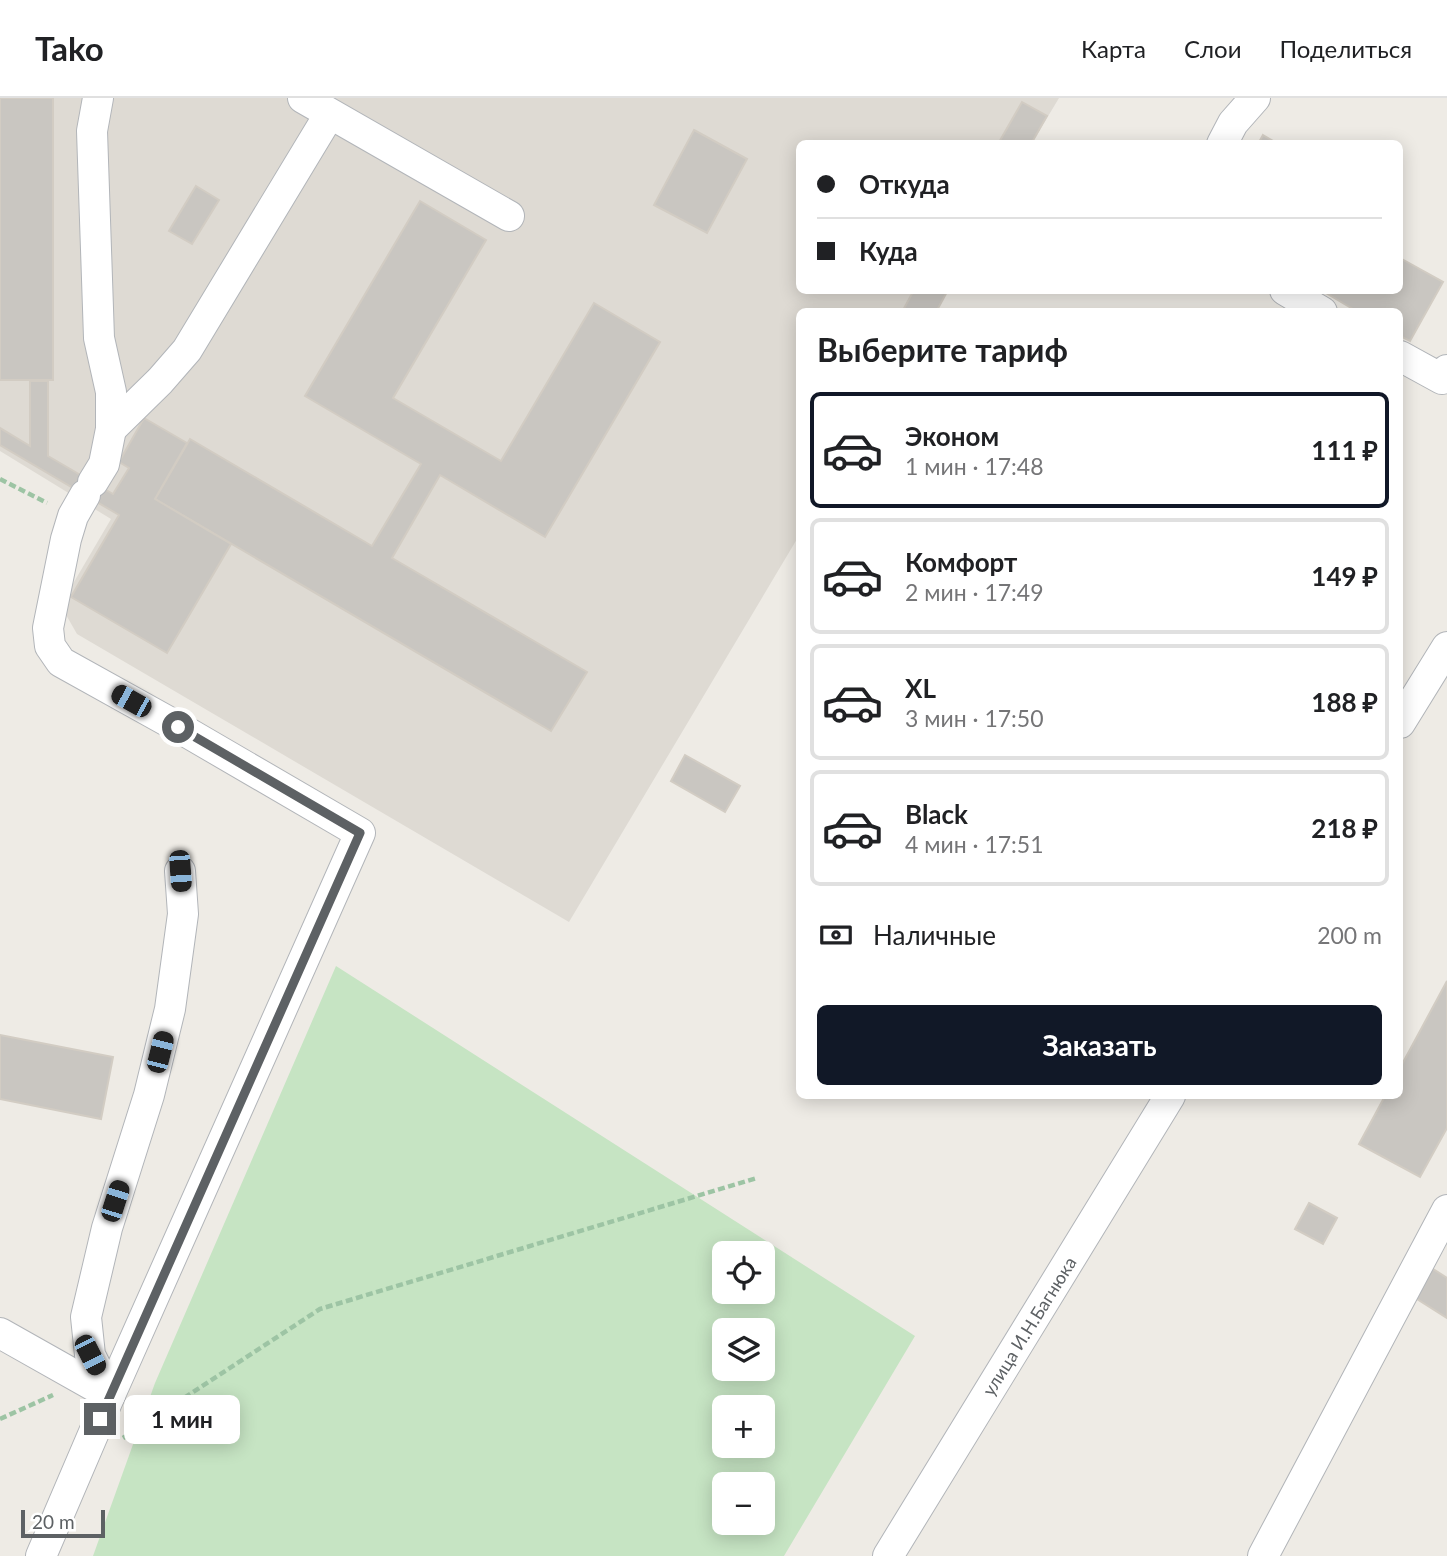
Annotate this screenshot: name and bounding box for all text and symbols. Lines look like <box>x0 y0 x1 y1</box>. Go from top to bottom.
text: Tako <box>35 28 104 68</box>
text: Карта <box>1081 34 1146 63</box>
text: Слои <box>1184 34 1241 63</box>
text: Поделиться <box>1279 34 1412 63</box>
text: Откуда <box>859 168 950 200</box>
text: Куда <box>859 235 918 267</box>
text: Выберите тариф <box>817 330 1068 369</box>
icon: car <box>821 419 884 482</box>
text: Эконом <box>905 420 999 452</box>
text: 111 ₽ <box>1311 434 1378 466</box>
text: 1 мин · 17:48 <box>905 452 1044 480</box>
icon: car <box>821 545 884 608</box>
text: Комфорт <box>905 546 1017 578</box>
text: 149 ₽ <box>1311 560 1378 592</box>
text: 2 мин · 17:49 <box>905 578 1044 606</box>
icon: car <box>821 671 884 734</box>
text: XL <box>905 672 936 704</box>
car <box>108 682 155 720</box>
text: 188 ₽ <box>1311 686 1378 718</box>
text: 3 мин · 17:50 <box>905 704 1044 732</box>
route start <box>162 711 194 743</box>
icon: car <box>821 797 884 860</box>
text: Black <box>905 798 968 830</box>
text: 218 ₽ <box>1311 812 1378 844</box>
text: 4 мин · 17:51 <box>905 830 1044 858</box>
car <box>169 849 192 893</box>
icon: cash <box>817 916 855 954</box>
text: Наличные <box>873 919 996 951</box>
text: 200 m <box>1317 921 1382 949</box>
button: Заказать <box>817 1005 1382 1085</box>
car <box>145 1029 176 1075</box>
car <box>99 1178 132 1224</box>
map controls <box>712 1241 775 1535</box>
button: locate <box>712 1241 775 1304</box>
street label: улица И.Н.Багнюка <box>977 1252 1081 1400</box>
button: layers <box>712 1318 775 1381</box>
car <box>72 1332 109 1378</box>
callout: 1 мин <box>124 1394 240 1444</box>
button: + <box>712 1395 775 1458</box>
route end <box>84 1403 116 1435</box>
text: 1 мин <box>151 1405 213 1433</box>
button: − <box>712 1472 775 1535</box>
scale bar <box>21 1507 105 1539</box>
text: 20 m <box>32 1510 75 1533</box>

